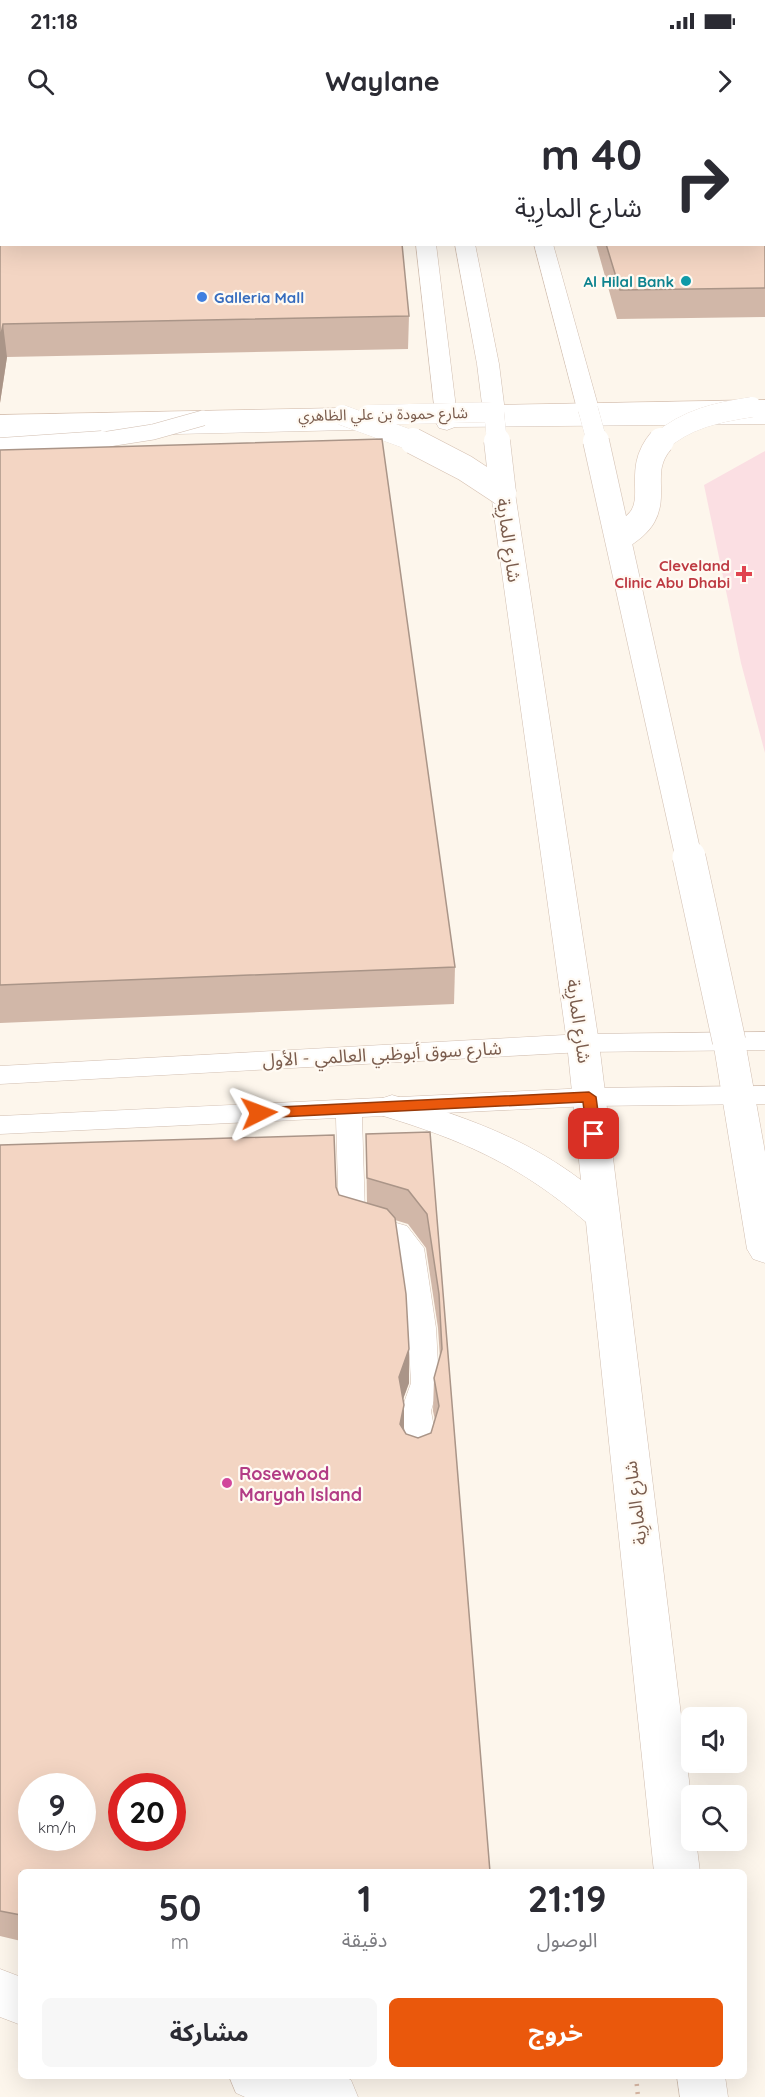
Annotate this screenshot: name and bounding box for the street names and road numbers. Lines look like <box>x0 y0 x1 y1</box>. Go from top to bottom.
street label: شارع حمودة بن علي الظاهري <box>298 403 468 428</box>
street label: شارع المارِية <box>489 496 526 584</box>
street label: شارع المارِية <box>559 977 596 1065</box>
street label: شارع سوق أبوظبي العالمي - الأول <box>262 1036 502 1075</box>
street label: شارع المارِية <box>618 1459 655 1546</box>

